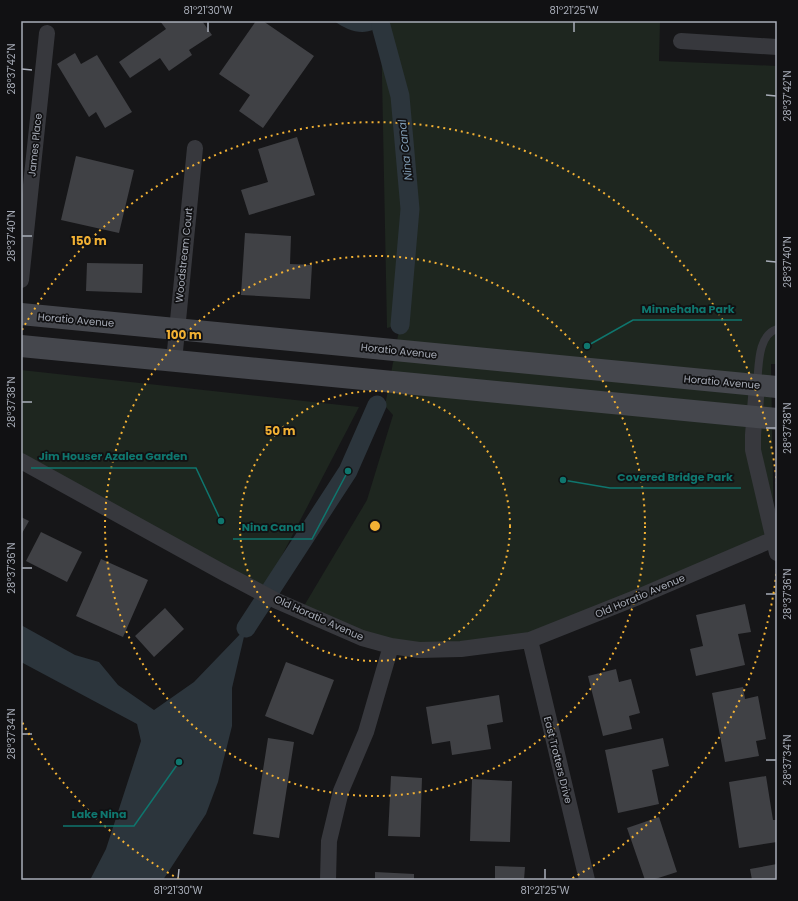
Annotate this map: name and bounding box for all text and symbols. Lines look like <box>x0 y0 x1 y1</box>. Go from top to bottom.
text: 81°21'30"W <box>184 3 233 18</box>
text: 81°21'25"W <box>550 3 599 18</box>
text: 28°37'42"N <box>4 43 19 95</box>
text: 28°37'42"N <box>780 70 795 122</box>
street label: James Place <box>24 113 46 177</box>
water label: Nina Canal <box>394 118 416 181</box>
street label: Woodstream Court <box>172 206 196 303</box>
text: 28°37'40"N <box>4 210 19 262</box>
text: 150 m <box>71 232 107 249</box>
text: 28°37'40"N <box>780 236 795 288</box>
callout: Minnehaha Park <box>633 297 742 320</box>
text: Minnehaha Park <box>642 301 735 317</box>
street label: Horatio Avenue <box>37 309 115 331</box>
text: 100 m <box>166 326 202 343</box>
street label: Horatio Avenue <box>360 340 438 362</box>
street label: Horatio Avenue <box>683 371 761 393</box>
text: 28°37'38"N <box>4 376 19 428</box>
text: 28°37'38"N <box>780 402 795 454</box>
text: 50 m <box>265 422 296 439</box>
callout: Jim Houser Azalea Garden <box>31 445 196 468</box>
text: Jim Houser Azalea Garden <box>38 448 188 464</box>
callout: Covered Bridge Park <box>610 465 741 488</box>
text: Covered Bridge Park <box>617 469 733 485</box>
callout: Nina Canal <box>233 516 312 539</box>
text: Nina Canal <box>242 519 304 535</box>
centre of rings <box>368 519 382 533</box>
text: 28°37'36"N <box>4 542 19 594</box>
text: 28°37'36"N <box>780 568 795 620</box>
street label: Old Horatio Avenue <box>593 570 687 622</box>
street label: Old Horatio Avenue <box>272 592 366 644</box>
text: 28°37'34"N <box>4 708 19 760</box>
street label: East Trotters Drive <box>540 715 576 805</box>
text: 28°37'34"N <box>780 734 795 786</box>
callout: Lake Nina <box>63 803 134 826</box>
text: Lake Nina <box>71 806 127 822</box>
text: 81°21'30"W <box>154 883 203 898</box>
text: 81°21'25"W <box>521 883 570 898</box>

